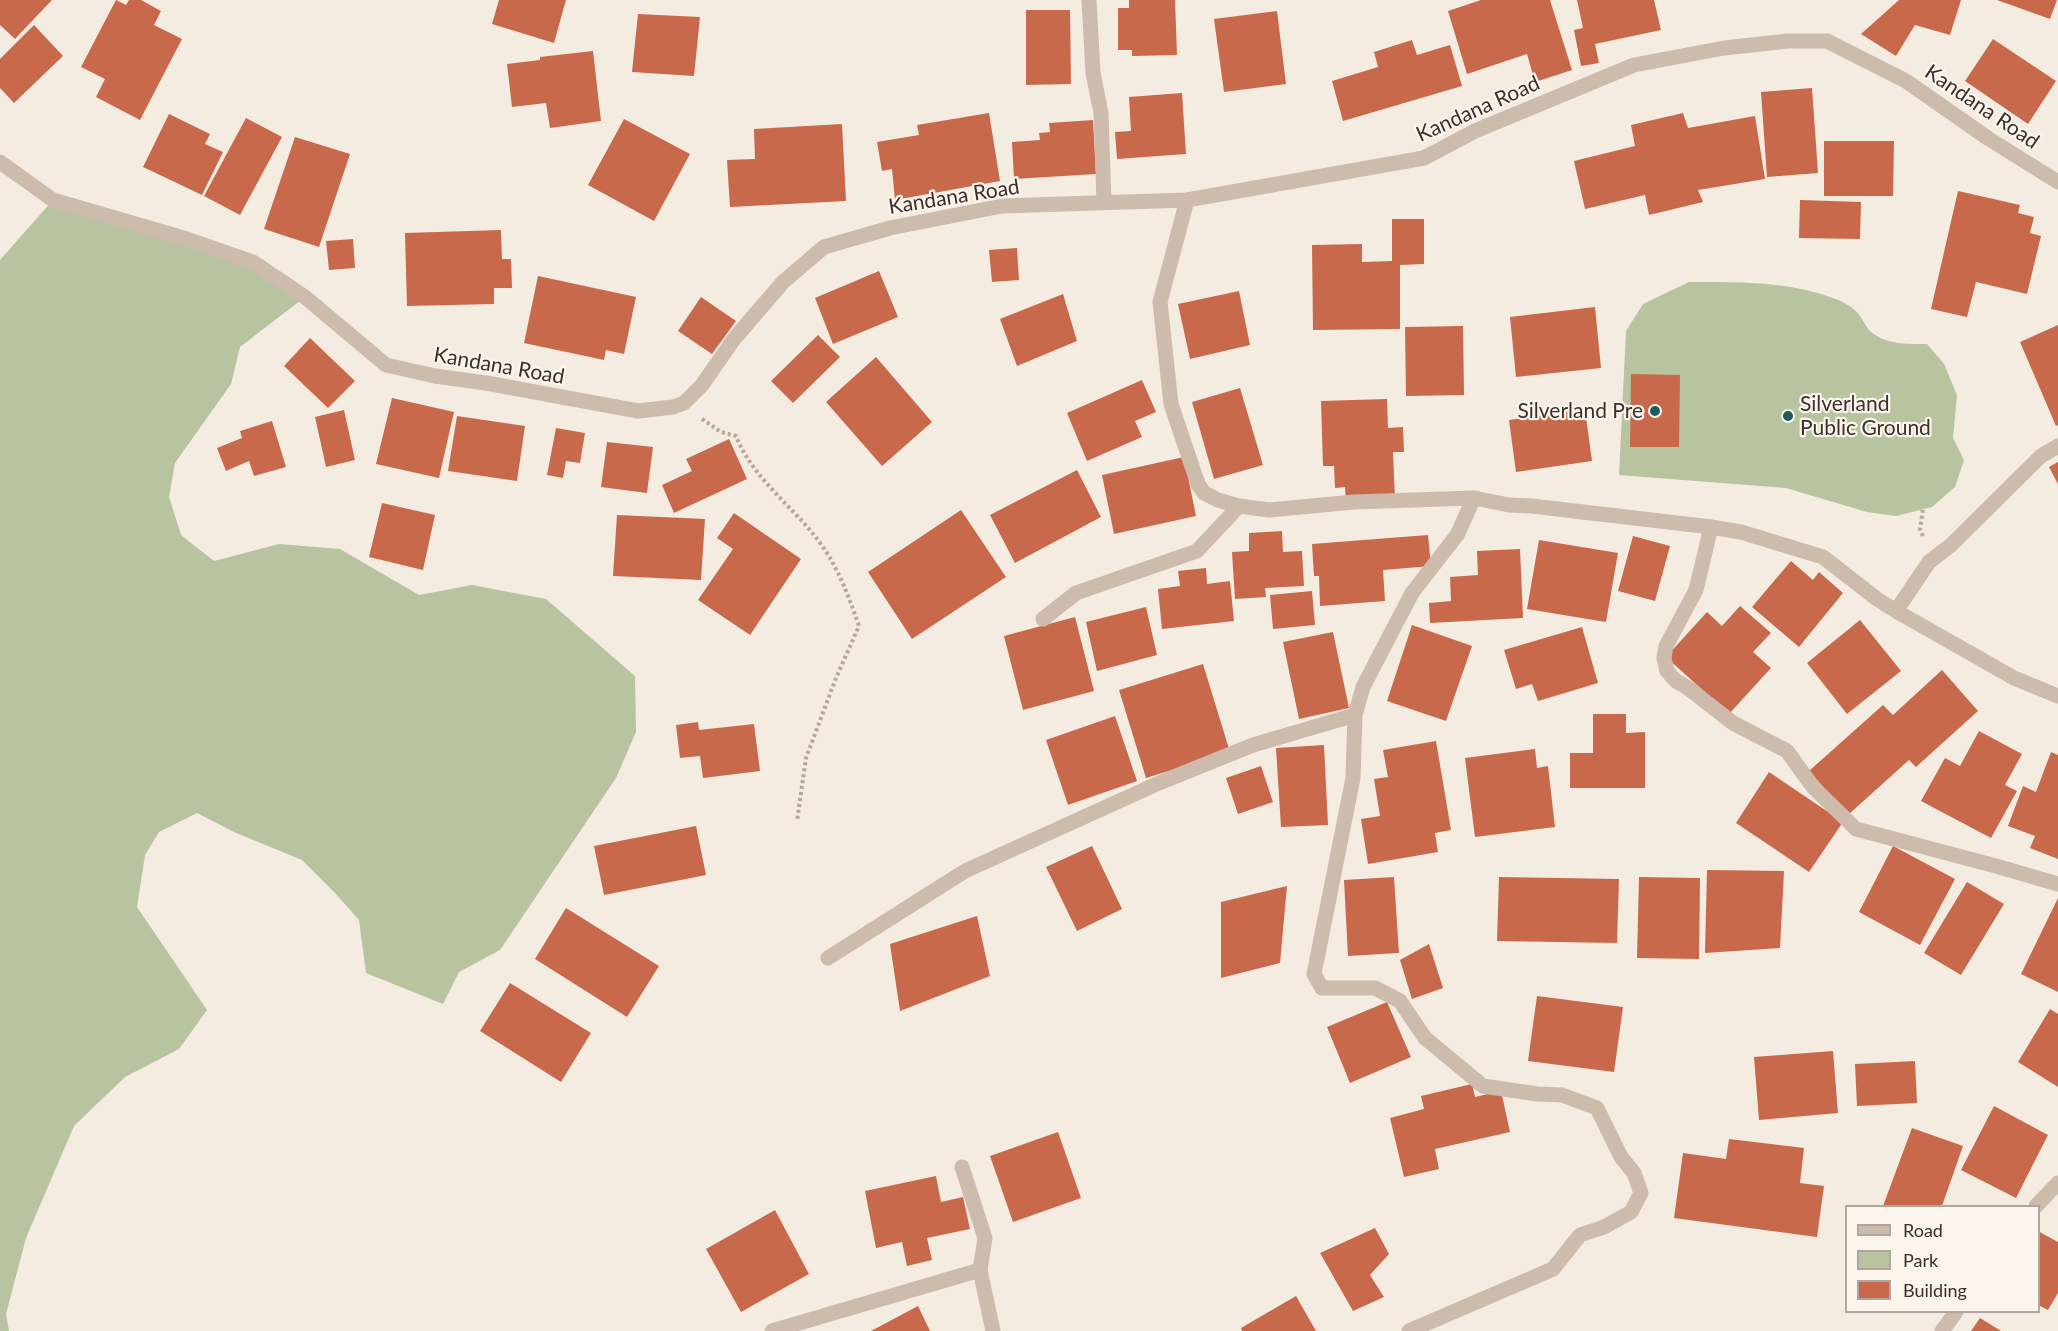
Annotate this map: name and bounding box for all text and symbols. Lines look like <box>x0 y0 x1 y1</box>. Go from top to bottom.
street label: Kandana Road <box>1920 60 2044 154</box>
street label: Kandana Road <box>1412 71 1544 147</box>
street label: Kandana Road <box>887 174 1021 220</box>
street label: Kandana Road <box>432 342 566 390</box>
place label: Silverland Public Ground <box>1800 391 1931 441</box>
place label: Silverland Pre <box>1517 398 1643 424</box>
marker: Silverland Pre <box>1648 404 1662 418</box>
marker: Silverland Public Ground <box>1781 409 1795 423</box>
legend <box>1845 1205 2040 1313</box>
text: Road <box>1903 1219 1943 1241</box>
text: Park <box>1903 1249 1938 1271</box>
text: Building <box>1903 1279 1967 1301</box>

